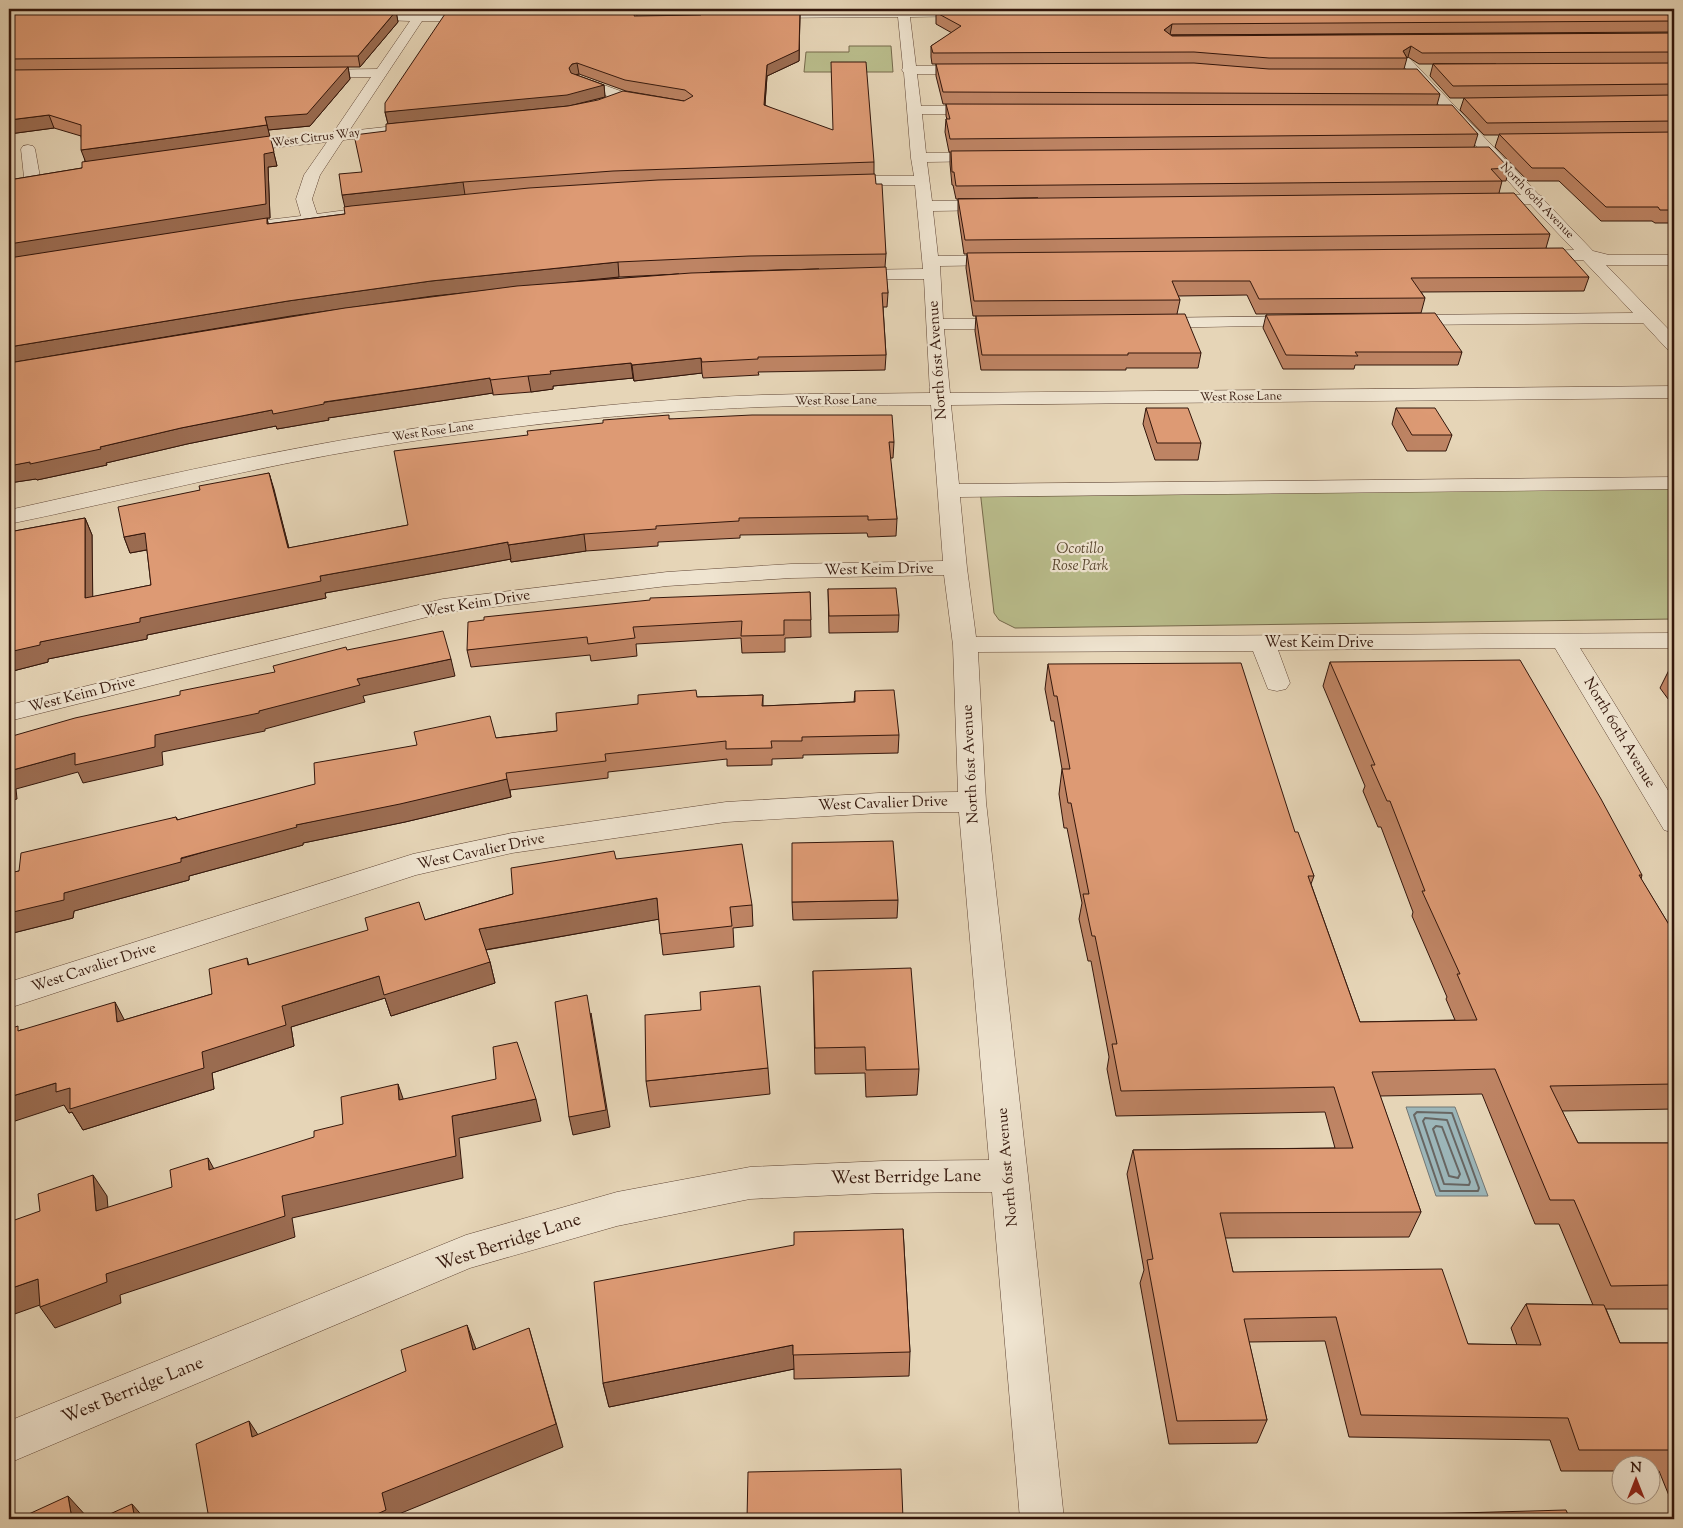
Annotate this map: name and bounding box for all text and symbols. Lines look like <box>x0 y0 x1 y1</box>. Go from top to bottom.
street label: West Citrus Way <box>271 124 361 152</box>
street label: North 60th Avenue <box>1496 159 1579 244</box>
street label: North 61st Avenue <box>923 300 953 420</box>
street label: West Rose Lane <box>1200 387 1283 407</box>
street label: West Rose Lane <box>795 391 878 411</box>
street label: West Rose Lane <box>391 417 475 447</box>
park label: Ocotillo Rose Park <box>1052 539 1108 577</box>
street label: West Keim Drive <box>824 559 934 581</box>
street label: West Keim Drive <box>420 585 532 623</box>
street label: West Keim Drive <box>1264 633 1374 654</box>
street label: West Keim Drive <box>26 672 138 718</box>
street label: North 60th Avenue <box>1578 674 1660 792</box>
street label: North 61st Avenue <box>957 704 985 824</box>
street label: West Cavalier Drive <box>818 791 948 817</box>
street label: West Cavalier Drive <box>415 828 547 876</box>
street label: West Cavalier Drive <box>29 938 159 998</box>
street label: North 61st Avenue <box>992 1107 1024 1227</box>
street label: West Berridge Lane <box>830 1164 982 1192</box>
street label: West Berridge Lane <box>433 1207 585 1279</box>
street label: West Berridge Lane <box>58 1351 208 1431</box>
north arrow <box>1610 1456 1660 1506</box>
text: N <box>1630 1459 1642 1479</box>

